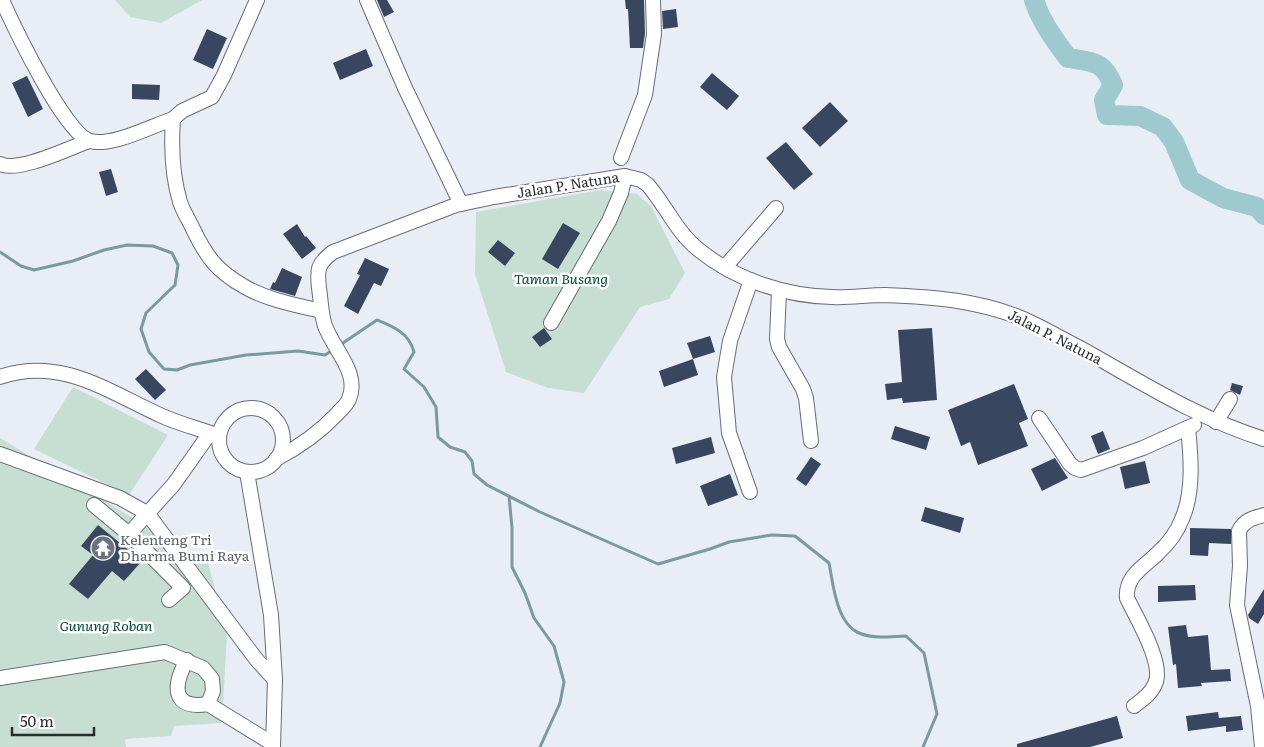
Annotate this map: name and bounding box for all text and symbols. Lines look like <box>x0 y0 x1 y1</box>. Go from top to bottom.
street label: Jalan P. Natuna <box>515 166 621 202</box>
park label: Taman Busang <box>514 268 608 288</box>
street label: Jalan P. Natuna <box>1005 304 1106 369</box>
place label: Kelenteng Tri Dharma Bumi Raya <box>120 529 250 565</box>
temple icon: Kelenteng Tri Dharma Bumi Raya <box>90 535 116 561</box>
park label: Gunung Roban <box>60 615 153 635</box>
scale bar <box>12 704 95 736</box>
text: 50 m <box>20 709 54 732</box>

